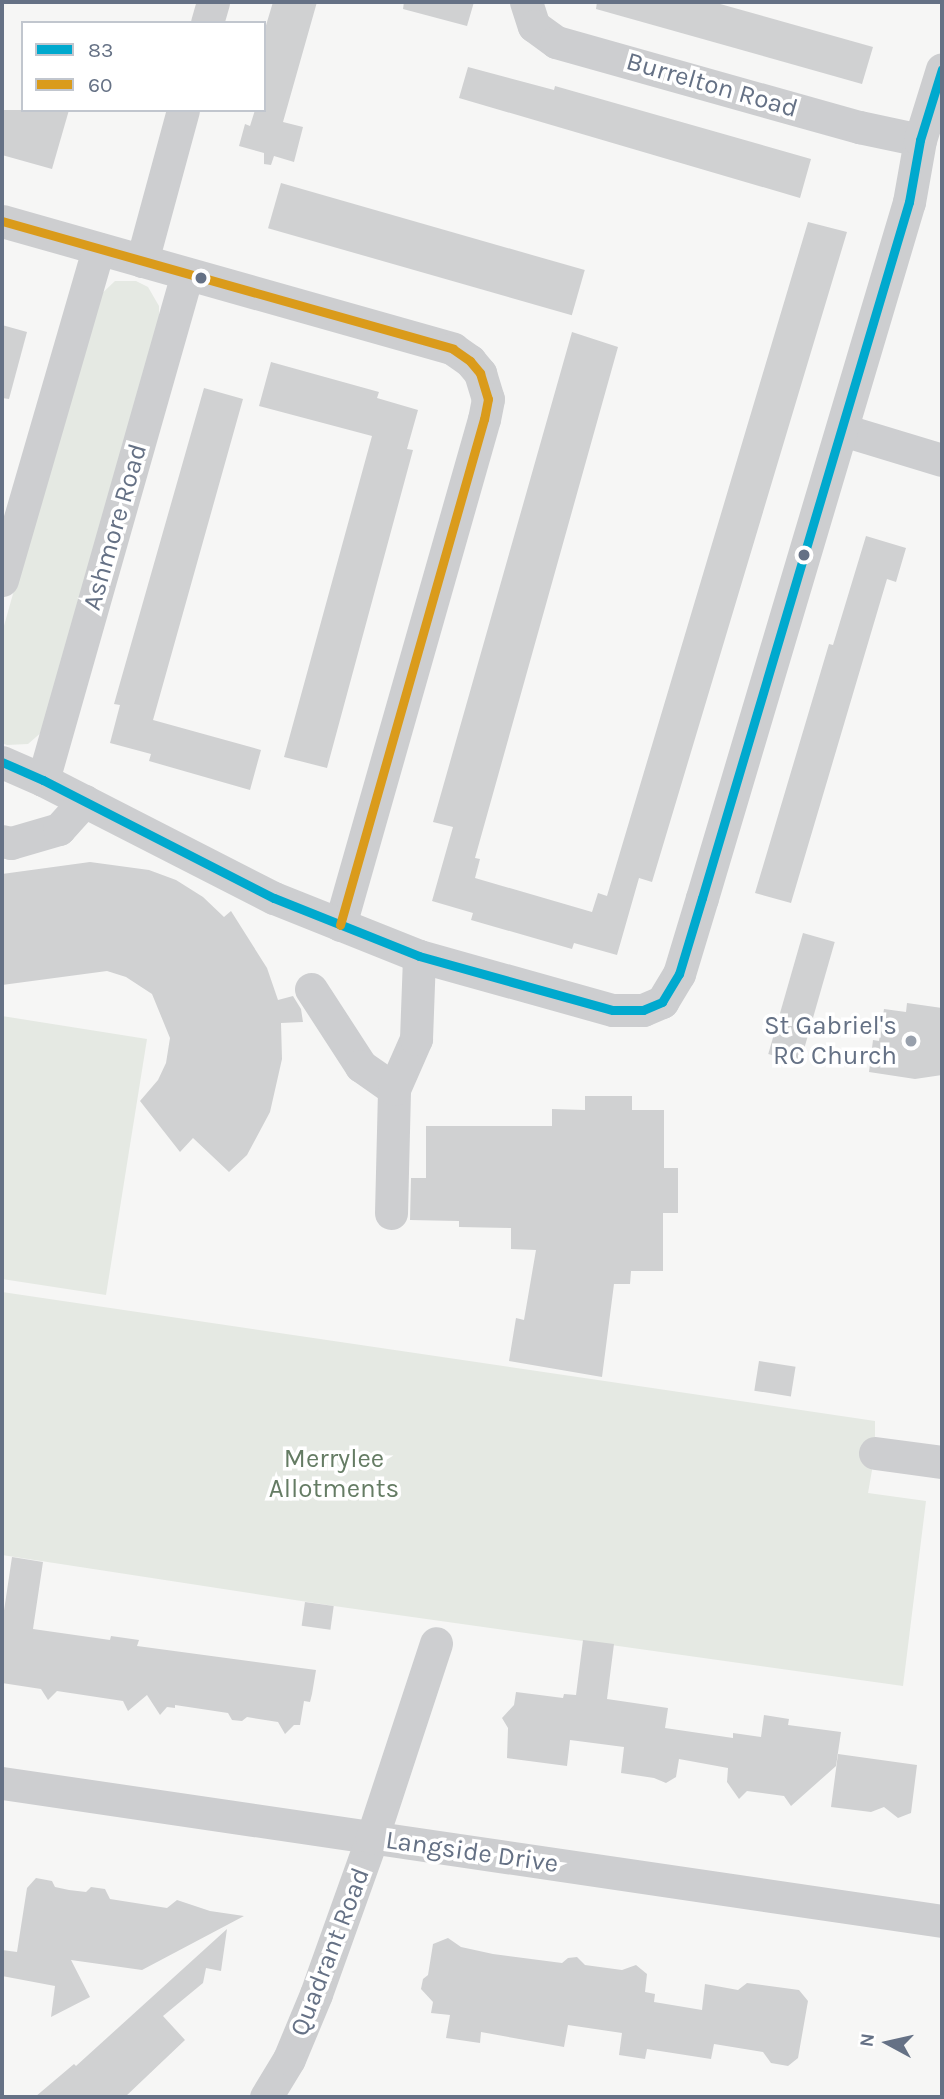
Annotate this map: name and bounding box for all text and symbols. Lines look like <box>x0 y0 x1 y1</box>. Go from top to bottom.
legend <box>21 21 266 112</box>
text: 83 <box>88 38 113 62</box>
street label: Burrelton Road <box>623 46 801 124</box>
text: 60 <box>88 73 113 97</box>
unlabelled marker <box>194 271 208 285</box>
street label: Ashmore Road <box>76 440 154 614</box>
unlabelled marker <box>797 548 811 562</box>
place label: St Gabriel's RC Church <box>764 1010 897 1072</box>
marker: St Gabriel's RC Church <box>903 1033 919 1049</box>
park label: Merrylee Allotments <box>269 1443 399 1504</box>
street label: Langside Drive <box>384 1824 560 1880</box>
street label: Quadrant Road <box>284 1864 376 2040</box>
north arrow <box>853 2008 923 2078</box>
text: N <box>855 2032 879 2048</box>

